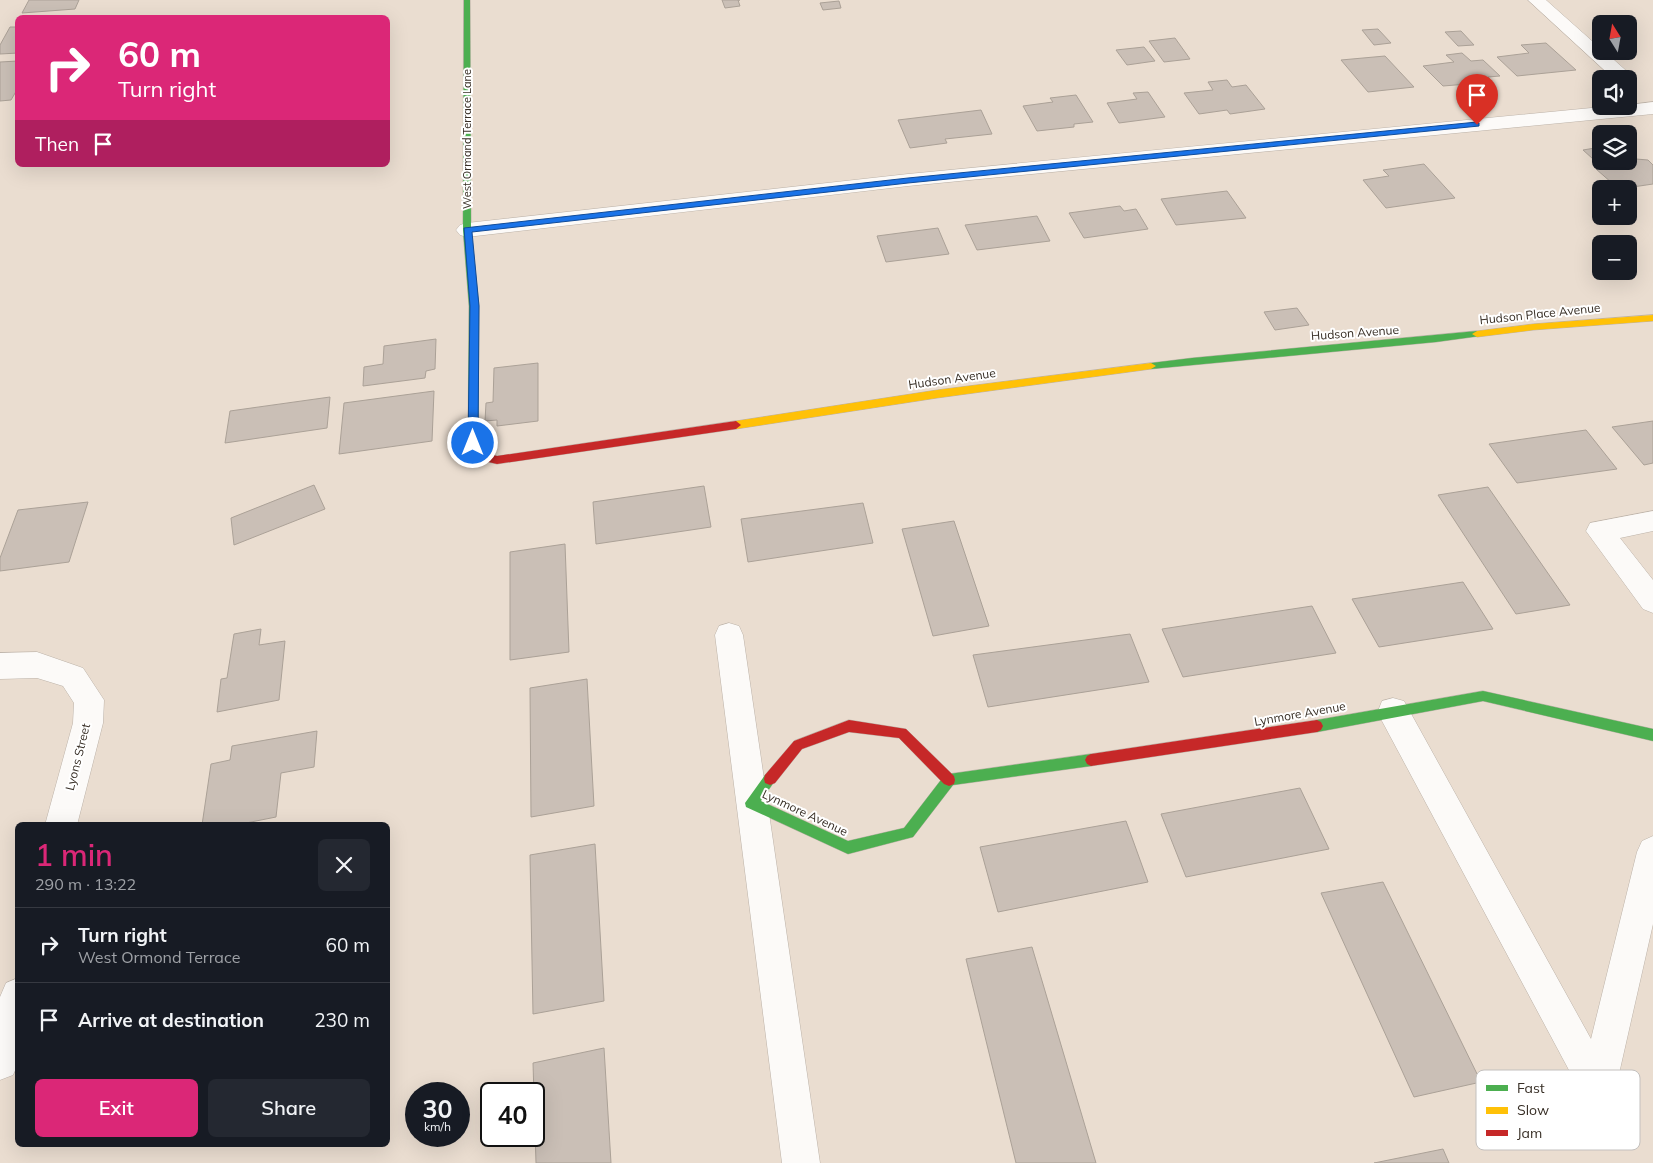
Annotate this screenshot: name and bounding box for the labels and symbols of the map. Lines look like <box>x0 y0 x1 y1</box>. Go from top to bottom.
north arrow <box>1592 15 1638 60</box>
street label: West Ormand Terrace Lane <box>460 69 474 209</box>
pin <box>1456 74 1498 125</box>
street label: Hudson Place Avenue <box>1479 300 1601 327</box>
street label: Hudson Avenue <box>1311 322 1399 343</box>
street label: Hudson Avenue <box>907 365 997 392</box>
position arrow <box>446 416 498 468</box>
street label: Lynmore Avenue <box>1253 698 1347 729</box>
street label: Lyons Street <box>62 722 93 792</box>
street label: Lynmore Avenue <box>760 786 850 839</box>
legend <box>1476 1070 1640 1150</box>
text: Fast <box>1517 1079 1545 1097</box>
speed limit sign: 40 <box>480 1082 545 1147</box>
text: Slow <box>1517 1101 1549 1119</box>
text: Jam <box>1517 1124 1542 1142</box>

